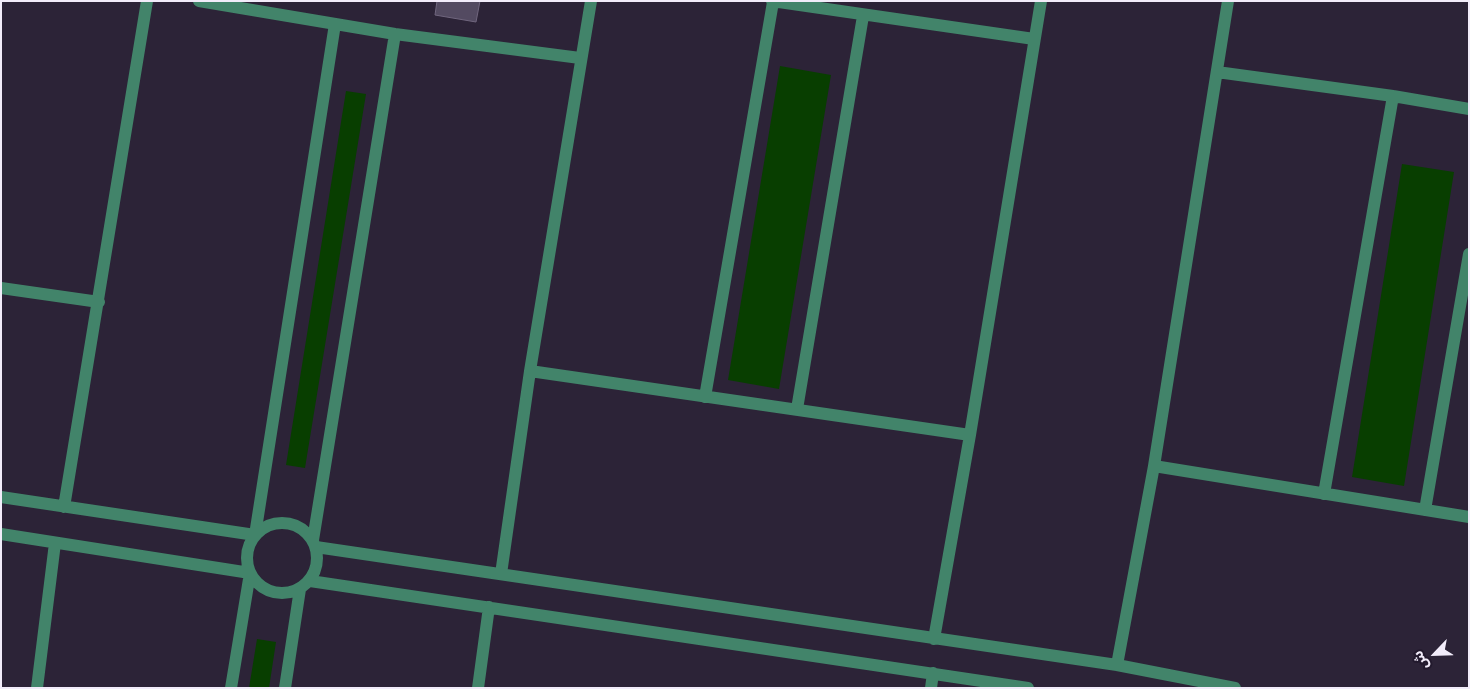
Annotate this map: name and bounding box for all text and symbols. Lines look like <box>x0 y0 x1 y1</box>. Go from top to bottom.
north arrow <box>1410 629 1460 679</box>
text: ش <box>1408 648 1433 673</box>

